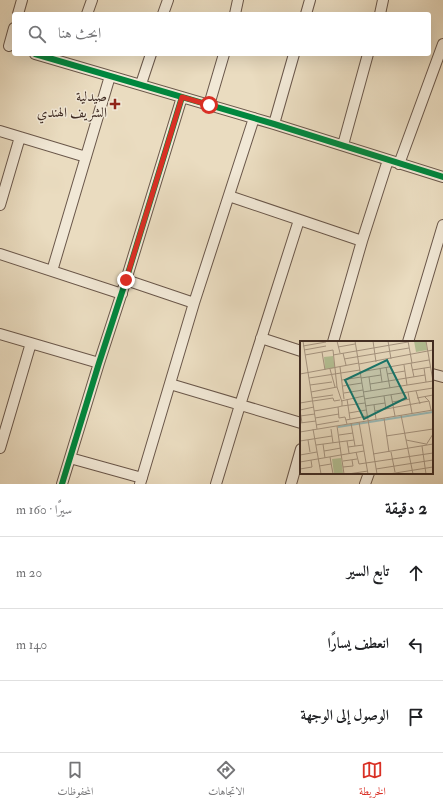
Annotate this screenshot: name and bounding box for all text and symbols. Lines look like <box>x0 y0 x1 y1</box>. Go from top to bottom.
search box <box>12 12 431 56</box>
icon: search <box>26 23 48 45</box>
text: ابحث هنا <box>58 24 101 43</box>
place label: صيدلية الشريف الهندي <box>37 88 107 124</box>
route start <box>200 96 218 114</box>
marker: صيدلية الشريف الهندي <box>110 99 120 109</box>
route end <box>117 271 135 289</box>
inset map <box>300 341 433 474</box>
text: 2 دقيقة <box>385 498 427 519</box>
text: سيرًا · 160 m <box>16 502 72 518</box>
text: تابع السير <box>347 562 389 581</box>
icon: ahead <box>405 562 427 584</box>
text: 20 m <box>16 565 42 581</box>
text: انعطف يسارًا <box>328 634 389 653</box>
icon: left <box>405 634 427 656</box>
text: 140 m <box>16 637 47 653</box>
text: الوصول إلى الوجهة <box>301 706 389 725</box>
icon: arrive <box>405 706 427 728</box>
tab: المحفوظات <box>57 759 93 802</box>
tab: الاتجاهات <box>208 759 245 802</box>
tab: الخريطة <box>359 759 386 802</box>

